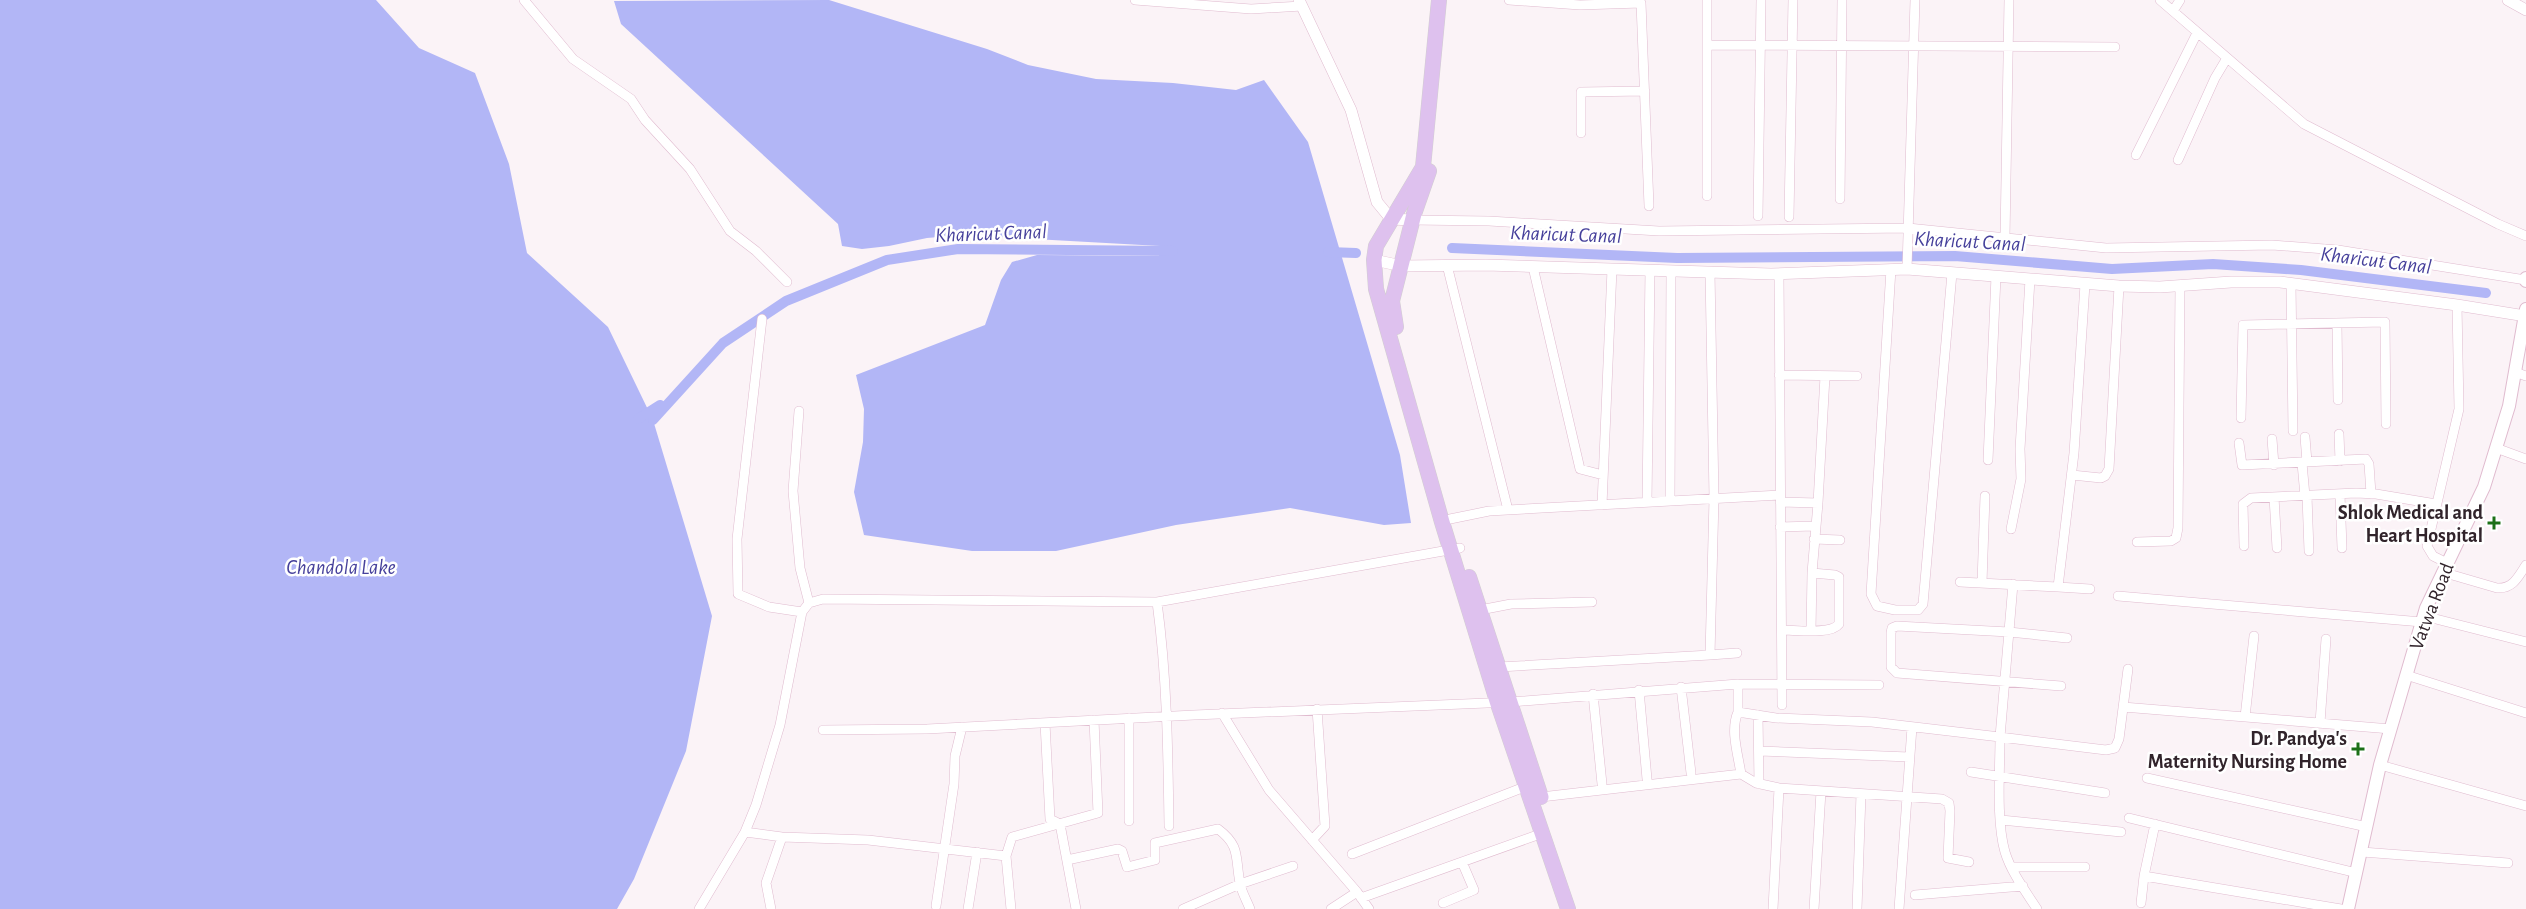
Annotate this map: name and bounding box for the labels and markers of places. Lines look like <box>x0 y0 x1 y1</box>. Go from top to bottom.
place label: Shlok Medical and Heart Hospital <box>2338 503 2483 546</box>
marker: Shlok Medical and Heart Hospital <box>2487 516 2501 530</box>
place label: Dr. Pandya's Maternity Nursing Home <box>2148 729 2347 772</box>
marker: Dr. Pandya's Maternity Nursing Home <box>2351 742 2365 756</box>

